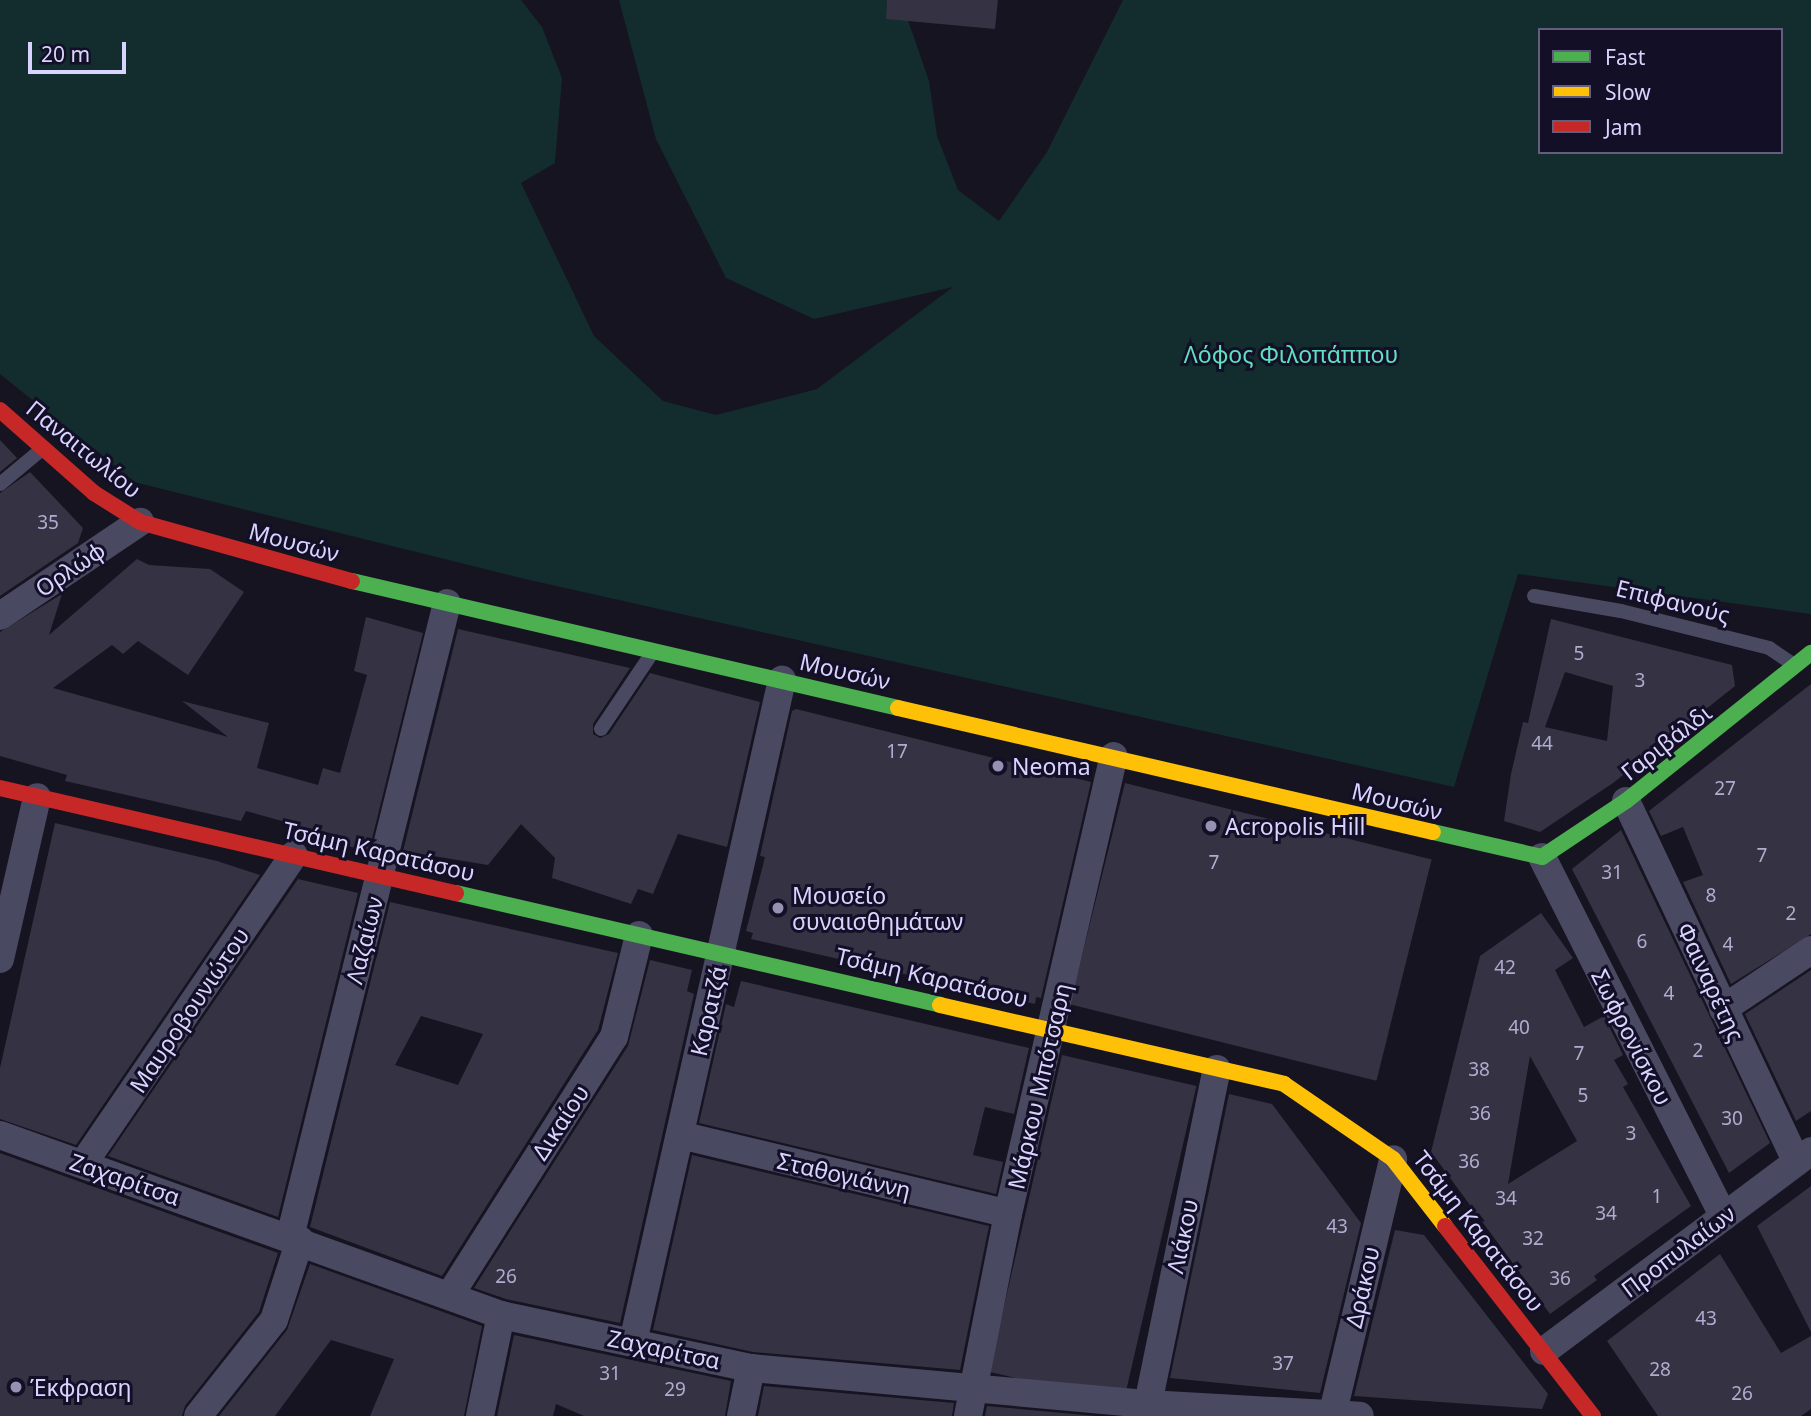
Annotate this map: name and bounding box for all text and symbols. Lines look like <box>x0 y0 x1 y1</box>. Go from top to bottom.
scale bar <box>32 28 130 72</box>
legend <box>1538 28 1783 154</box>
text: 20 m <box>41 40 90 68</box>
text: Fast <box>1605 43 1645 71</box>
text: Slow <box>1605 78 1651 106</box>
text: Jam <box>1605 113 1642 141</box>
park label: Λόφος Φιλοπάππου <box>1184 340 1398 368</box>
street label: Παναιτωλίου <box>21 394 147 504</box>
house number: 35 <box>37 512 59 534</box>
street label: Μουσών <box>246 517 342 567</box>
street label: Ορλώφ <box>30 536 110 602</box>
street label: Επιφανούς <box>1613 574 1733 628</box>
house number: 5 <box>1574 643 1584 665</box>
street label: Μουσών <box>797 647 893 695</box>
house number: 3 <box>1635 670 1645 692</box>
street label: Γαριβάλδι <box>1615 698 1717 786</box>
house number: 44 <box>1531 733 1553 755</box>
house number: 17 <box>886 741 908 763</box>
place label: Neoma <box>1012 752 1091 780</box>
marker: Neoma <box>990 758 1006 774</box>
street label: Μουσών <box>1349 776 1445 826</box>
house number: 27 <box>1714 778 1736 800</box>
place label: Acropolis Hill <box>1225 812 1365 840</box>
street label: Τσάμη Καρατάσου <box>280 815 478 887</box>
marker: Acropolis Hill <box>1203 818 1219 834</box>
house number: 7 <box>1757 845 1767 867</box>
house number: 7 <box>1209 852 1219 874</box>
house number: 31 <box>1601 862 1623 884</box>
place label: Μουσείο συναισθημάτων <box>792 881 963 935</box>
house number: 8 <box>1706 885 1716 907</box>
street label: Λαζαίων <box>340 893 388 987</box>
marker: Μουσείο συναισθημάτων <box>770 900 786 916</box>
house number: 2 <box>1786 903 1796 925</box>
street label: Φαιναρέτης <box>1671 918 1751 1046</box>
street label: Μαυροβουνιώτου <box>123 922 255 1098</box>
house number: 6 <box>1637 931 1647 953</box>
house number: 4 <box>1723 934 1733 956</box>
street label: Τσάμη Καρατάσου <box>833 941 1031 1013</box>
house number: 42 <box>1494 957 1516 979</box>
street label: Καρατζά <box>684 963 732 1059</box>
street label: Σωφρονίσκου <box>1586 965 1678 1109</box>
street label: Μάρκου Μπότσαρη <box>1002 980 1076 1192</box>
house number: 4 <box>1664 983 1674 1005</box>
house number: 40 <box>1508 1017 1530 1039</box>
house number: 2 <box>1693 1040 1703 1062</box>
house number: 7 <box>1574 1043 1584 1065</box>
house number: 38 <box>1468 1059 1490 1081</box>
street label: Δικαίου <box>526 1079 594 1165</box>
house number: 5 <box>1578 1085 1588 1107</box>
house number: 36 <box>1469 1103 1491 1125</box>
house number: 30 <box>1721 1108 1743 1130</box>
house number: 3 <box>1626 1123 1636 1145</box>
street label: Τσάμη Καρατάσου <box>1408 1145 1550 1317</box>
street label: Σταθογιάννη <box>775 1146 913 1204</box>
street label: Ζαχαρίτσα <box>66 1147 184 1211</box>
house number: 36 <box>1458 1151 1480 1173</box>
house number: 1 <box>1652 1186 1662 1208</box>
house number: 34 <box>1495 1188 1517 1210</box>
street label: Λιάκου <box>1161 1196 1203 1276</box>
street label: Προπυλαίων <box>1616 1199 1740 1303</box>
house number: 34 <box>1595 1203 1617 1225</box>
house number: 43 <box>1326 1216 1348 1238</box>
house number: 32 <box>1522 1228 1544 1250</box>
street label: Δράκου <box>1339 1244 1385 1330</box>
house number: 26 <box>495 1266 517 1288</box>
house number: 36 <box>1549 1268 1571 1290</box>
house number: 43 <box>1695 1308 1717 1330</box>
street label: Ζαχαρίτσα <box>605 1324 723 1374</box>
house number: 37 <box>1272 1353 1294 1375</box>
house number: 28 <box>1649 1359 1671 1381</box>
house number: 31 <box>599 1363 621 1385</box>
place label: Έκφραση <box>30 1373 132 1401</box>
marker: Έκφραση <box>8 1379 24 1395</box>
house number: 29 <box>664 1379 686 1401</box>
house number: 26 <box>1731 1383 1753 1405</box>

